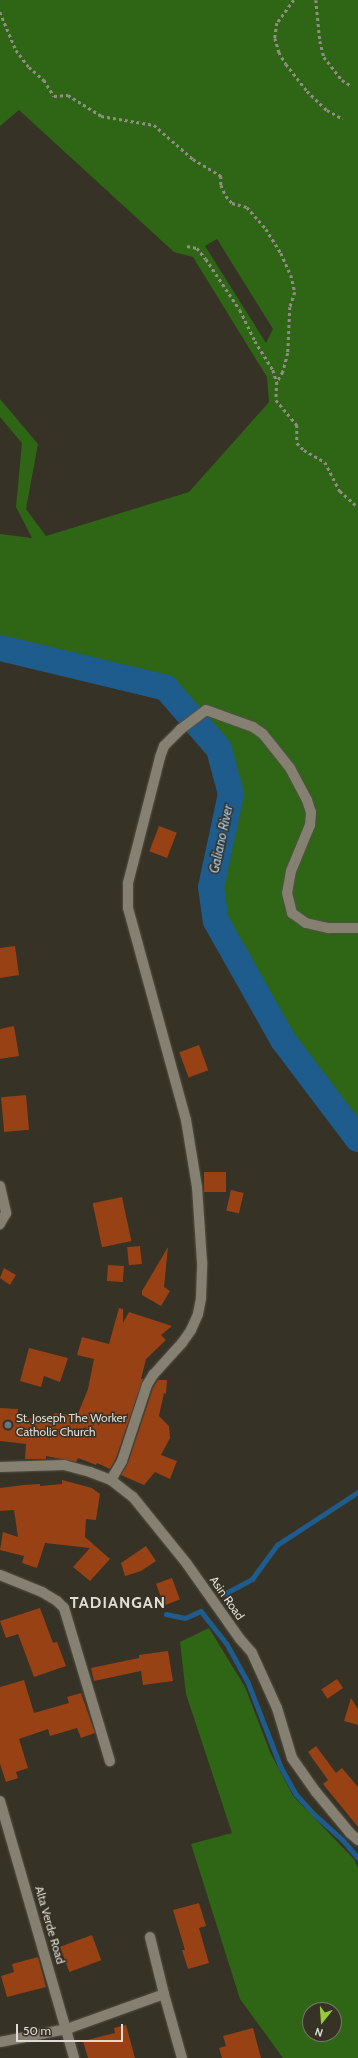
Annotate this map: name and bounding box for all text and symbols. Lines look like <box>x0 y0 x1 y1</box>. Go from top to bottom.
water label: Galiano River <box>206 803 236 875</box>
place label: St. Joseph The Worker Catholic Church <box>16 1411 127 1439</box>
marker: St. Joseph The Worker Catholic Church <box>3 1420 13 1430</box>
street label: Asin Road <box>207 1573 247 1623</box>
district label: TADIANGAN <box>70 1593 166 1613</box>
street label: Alta Verde Road <box>32 1884 68 1966</box>
north arrow <box>302 2002 342 2042</box>
scale bar <box>18 2016 125 2042</box>
text: 50 m <box>23 2023 51 2038</box>
text: N <box>313 2025 325 2040</box>

